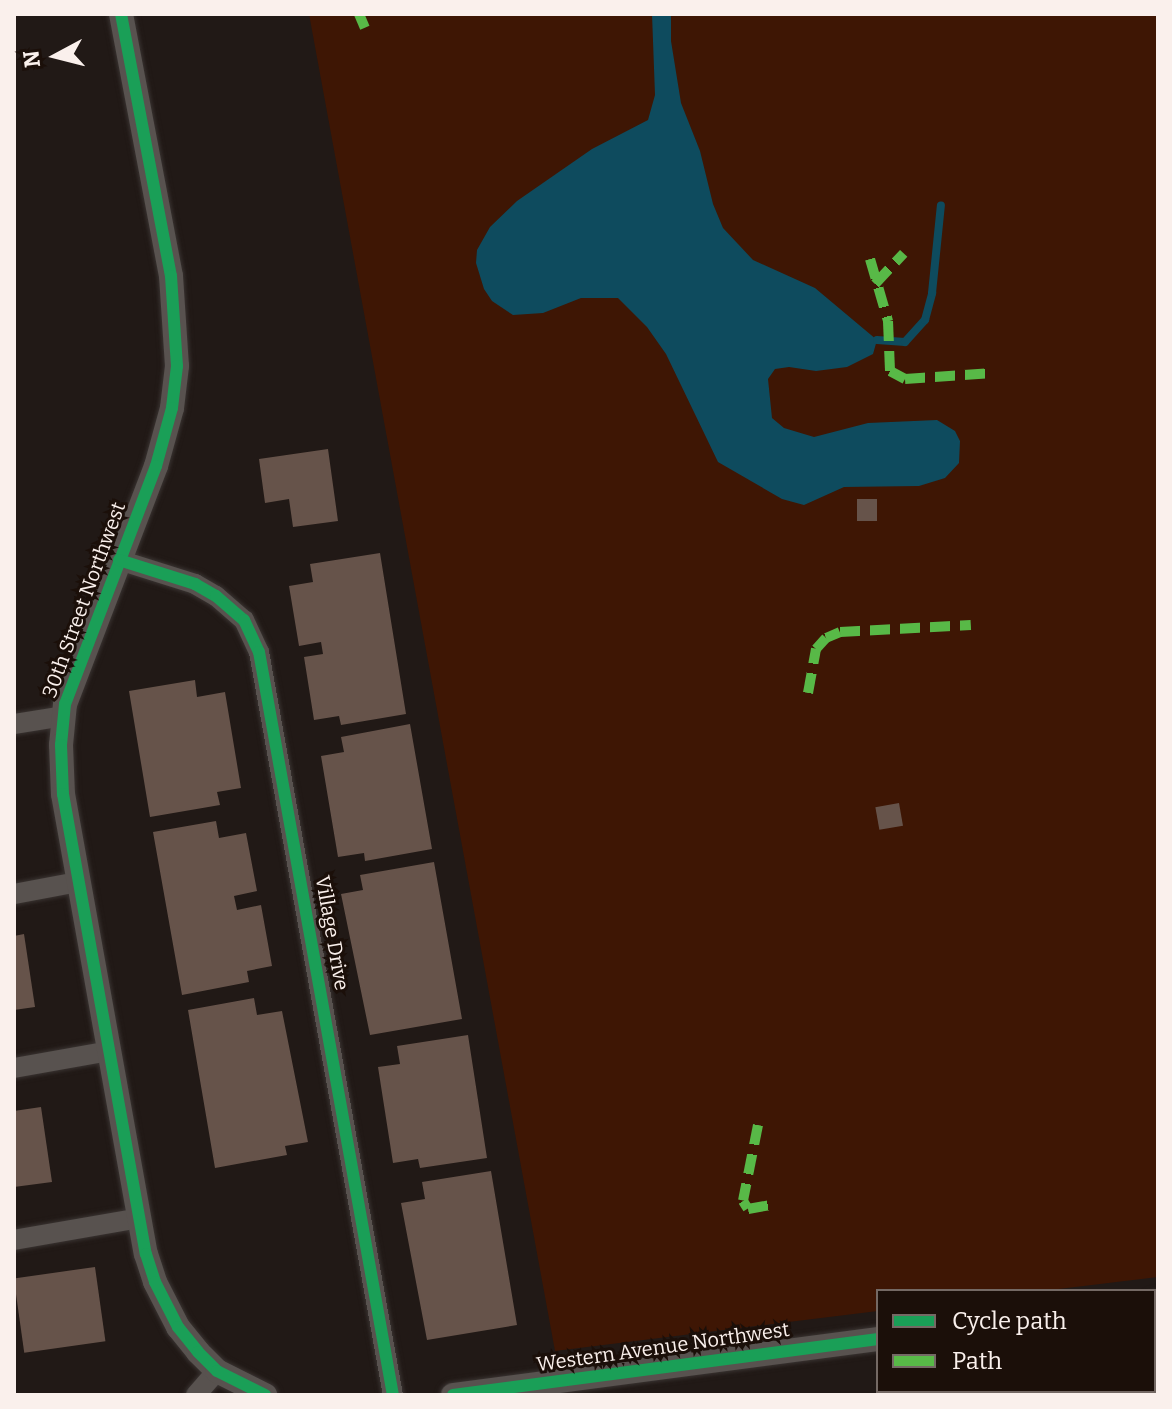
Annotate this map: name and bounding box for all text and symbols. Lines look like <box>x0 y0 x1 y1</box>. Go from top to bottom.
north arrow <box>16 16 96 96</box>
text: N <box>17 49 46 69</box>
street label: 30th Street Northwest <box>37 499 131 701</box>
street label: Village Drive <box>310 874 354 992</box>
legend <box>876 1289 1156 1393</box>
text: Cycle path <box>952 1307 1067 1335</box>
street label: Western Avenue Northwest <box>535 1317 791 1377</box>
text: Path <box>952 1347 1002 1375</box>

